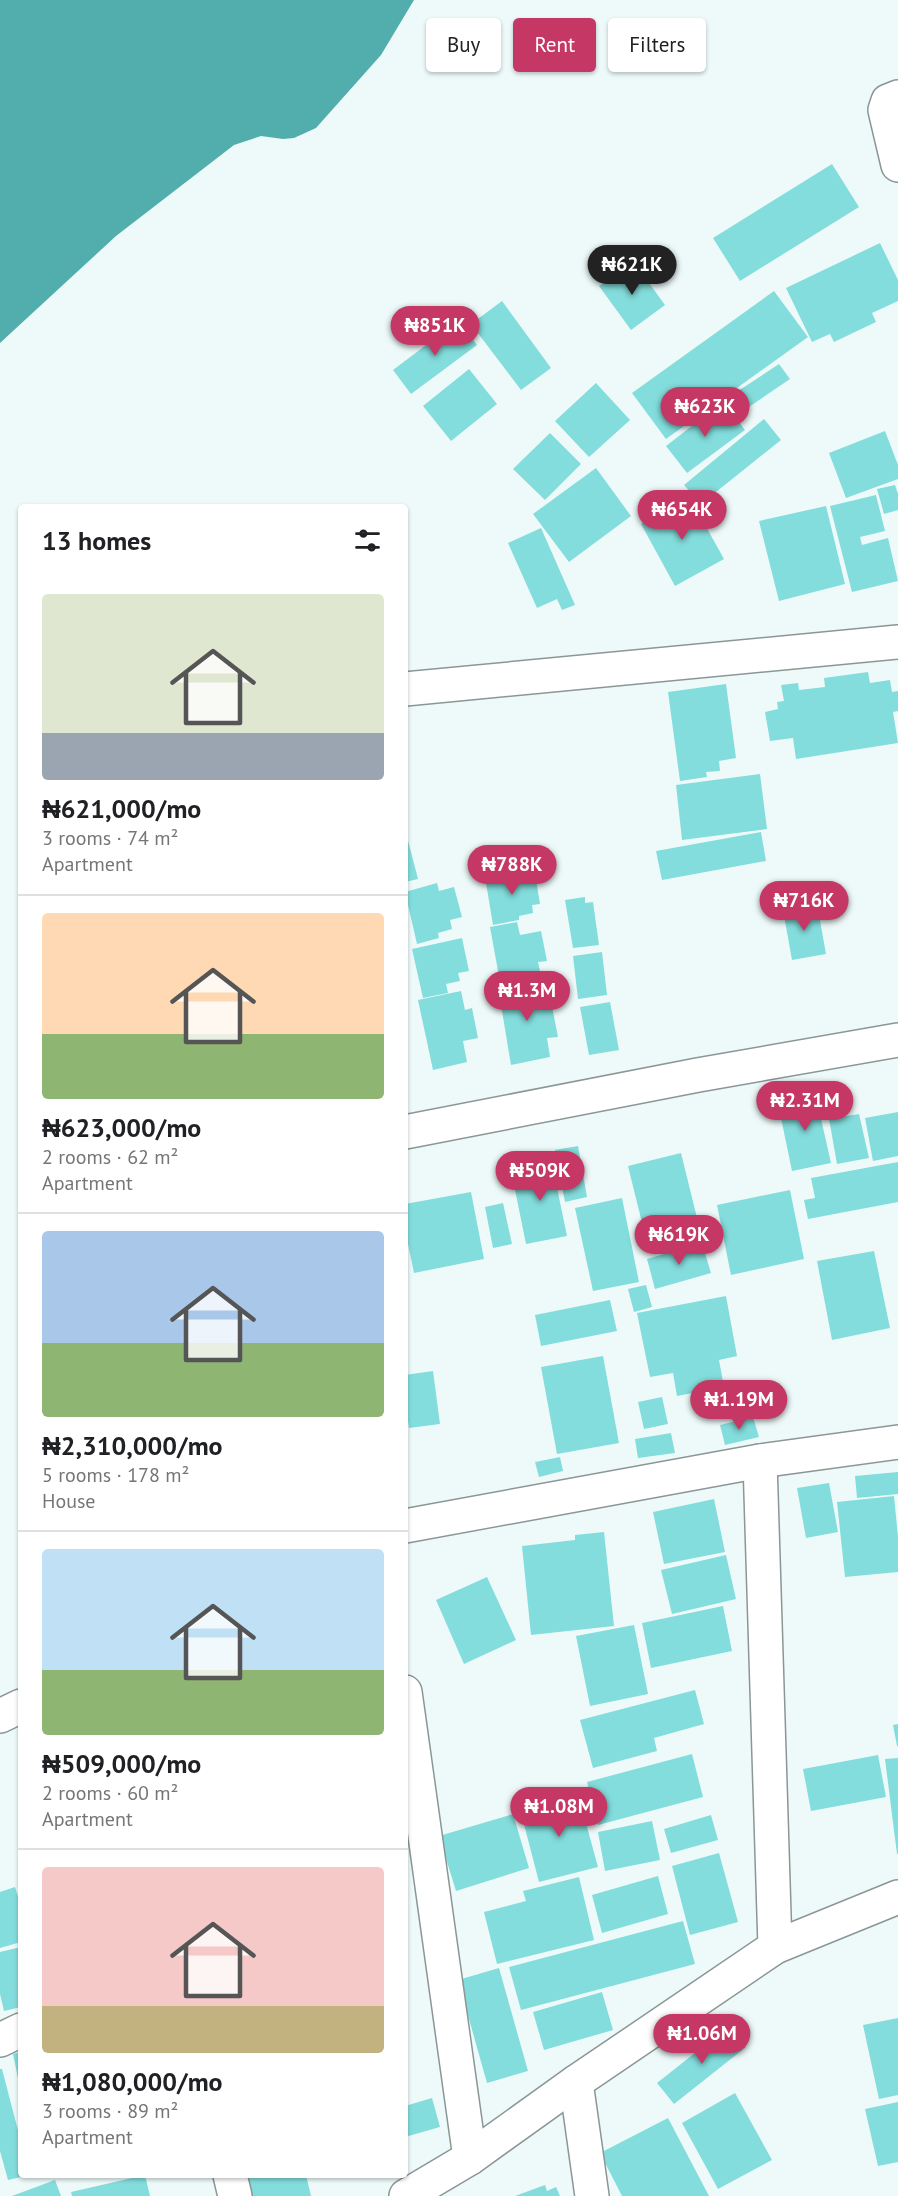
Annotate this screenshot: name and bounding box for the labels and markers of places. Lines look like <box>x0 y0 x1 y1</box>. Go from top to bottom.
pin: ₦621K <box>590 245 674 296</box>
pin: ₦851K <box>393 306 477 357</box>
pin: ₦623K <box>663 387 747 438</box>
pin: ₦654K <box>640 490 724 541</box>
pin: ₦788K <box>470 845 554 896</box>
pin: ₦716K <box>762 881 846 932</box>
pin: ₦1.3M <box>485 971 569 1022</box>
pin: ₦2.31M <box>756 1081 854 1132</box>
pin: ₦509K <box>498 1151 582 1202</box>
pin: ₦619K <box>637 1215 721 1266</box>
pin: ₦1.19M <box>690 1380 788 1431</box>
pin: ₦1.08M <box>510 1787 608 1838</box>
pin: ₦1.06M <box>653 2014 751 2065</box>

